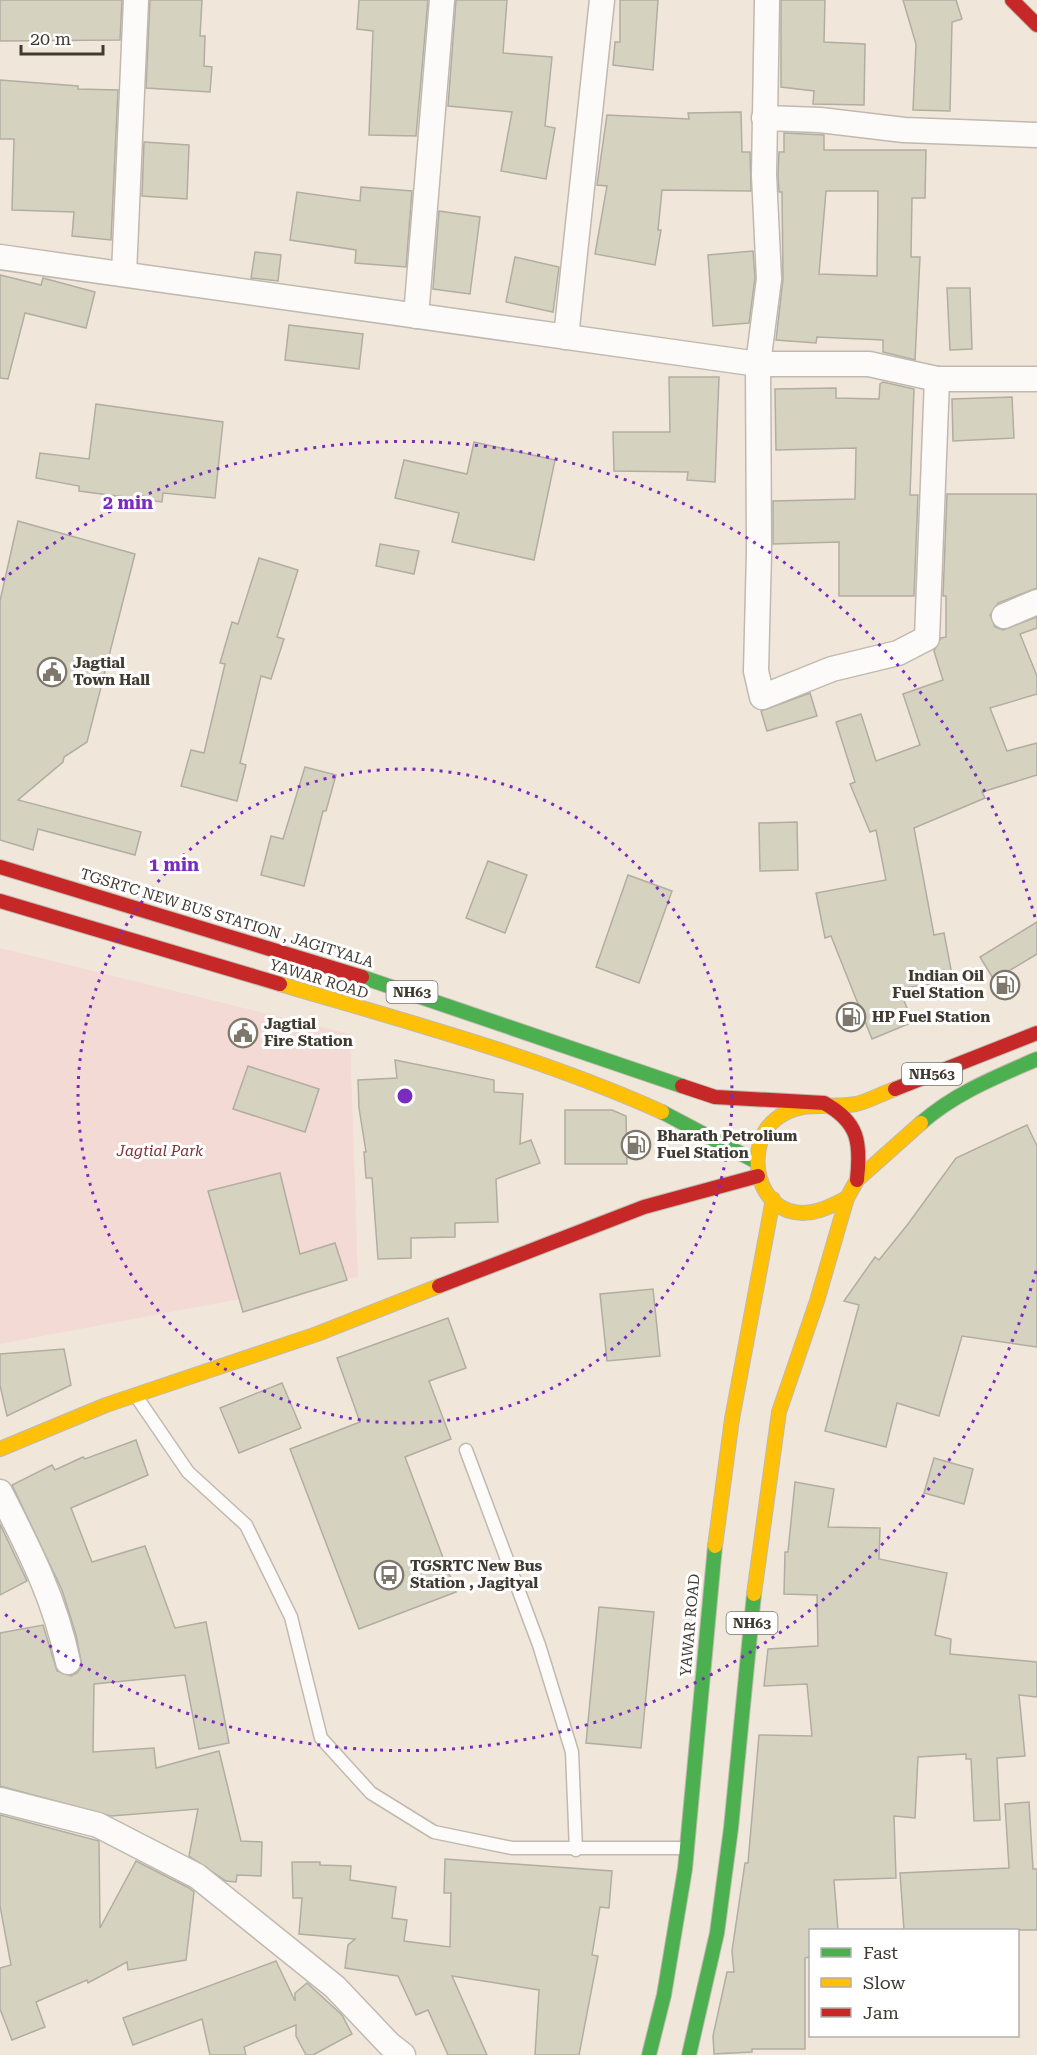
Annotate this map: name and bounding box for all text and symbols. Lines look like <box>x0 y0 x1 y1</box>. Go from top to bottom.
scale bar <box>21 18 104 56</box>
text: 20 m <box>30 28 71 49</box>
text: 2 min <box>103 492 153 513</box>
place label: Jagtial Town Hall <box>73 654 150 689</box>
public building icon: Jagtial Town Hall <box>36 656 68 688</box>
text: 1 min <box>149 854 199 875</box>
street label: TGSRTC NEW BUS STATION , JAGITYALA <box>78 865 376 971</box>
street label: YAWAR ROAD <box>267 955 371 1003</box>
place label: Indian Oil Fuel Station <box>892 967 984 1002</box>
fuel station icon: Indian Oil Fuel Station <box>989 969 1021 1001</box>
road number: NH63 <box>386 981 438 1003</box>
fuel station icon: HP Fuel Station <box>835 1001 867 1033</box>
place label: HP Fuel Station <box>872 1008 990 1026</box>
place label: Jagtial Fire Station <box>264 1015 353 1050</box>
public building icon: Jagtial Fire Station <box>227 1017 259 1049</box>
road number: NH563 <box>902 1063 962 1085</box>
centre of rings <box>395 1086 415 1106</box>
place label: Bharath Petrolium Fuel Station <box>657 1127 798 1162</box>
fuel station icon: Bharath Petrolium Fuel Station <box>620 1129 652 1161</box>
park label: Jagtial Park <box>116 1142 204 1160</box>
place label: TGSRTC New Bus Station , Jagityal <box>410 1557 543 1592</box>
bus stop icon: TGSRTC New Bus Station , Jagityal <box>373 1559 405 1591</box>
street label: YAWAR ROAD <box>677 1573 703 1677</box>
road number: NH63 <box>726 1612 777 1634</box>
legend <box>809 1929 1019 2037</box>
text: Fast <box>863 1942 898 1963</box>
text: Slow <box>863 1972 905 1993</box>
text: Jam <box>863 2002 899 2023</box>

